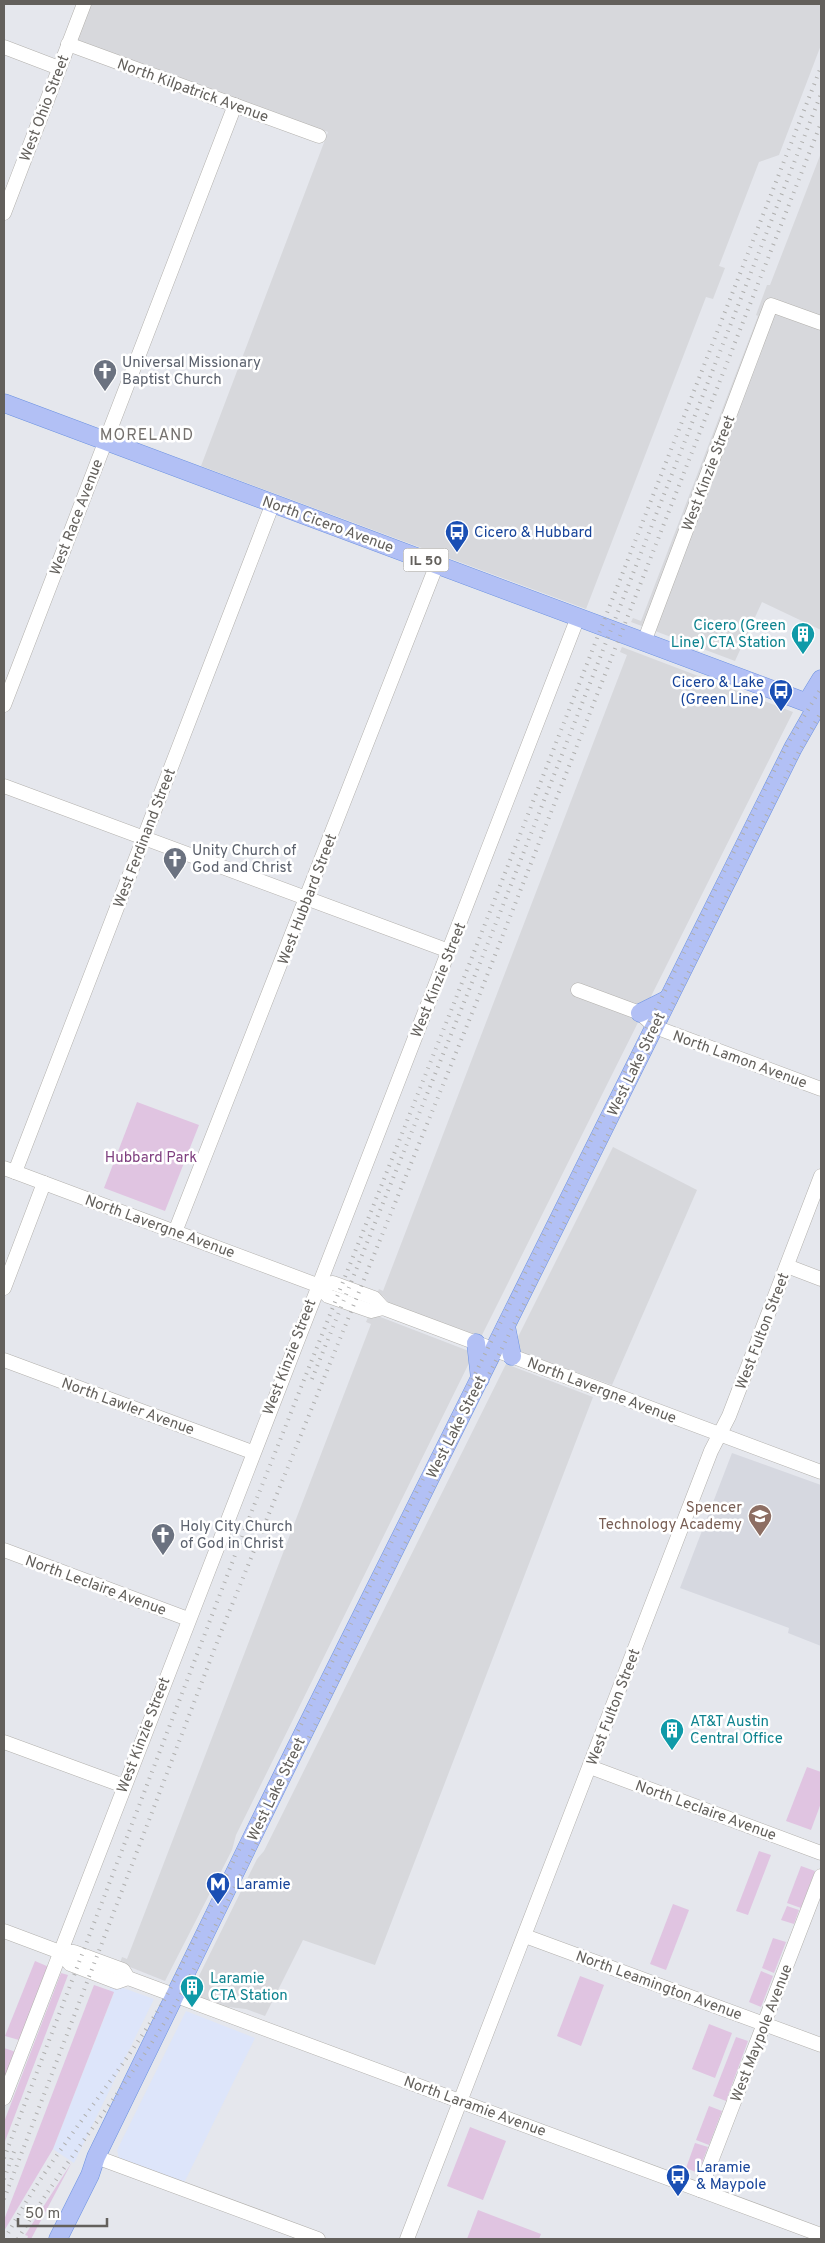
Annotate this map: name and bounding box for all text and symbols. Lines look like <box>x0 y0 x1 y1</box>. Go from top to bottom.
street label: West Ohio Street <box>16 53 74 165</box>
street label: North Kilpatrick Avenue <box>114 55 271 128</box>
place label: Universal Missionary Baptist Church <box>122 354 261 390</box>
church icon: Universal Missionary Baptist Church <box>92 358 118 392</box>
street label: West Kinzie Street <box>679 413 740 534</box>
district label: MORELAND <box>100 426 194 446</box>
street label: West Race Avenue <box>46 457 108 578</box>
street label: North Cicero Avenue <box>259 493 396 558</box>
bus stop icon: Cicero & Hubbard <box>444 519 470 553</box>
place label: Cicero & Hubbard <box>474 524 592 543</box>
road number: IL 50 <box>404 548 448 572</box>
place label: Cicero (Green Line) CTA Station <box>671 617 786 653</box>
building icon: Cicero (Green Line) CTA Station <box>790 621 816 655</box>
place label: Cicero & Lake (Green Line) <box>672 674 764 710</box>
bus stop icon: Cicero & Lake (Green Line) <box>768 678 794 712</box>
street label: West Ferdinand Street <box>110 766 181 911</box>
street label: West Hubbard Street <box>275 831 342 968</box>
place label: Unity Church of God and Christ <box>192 842 296 878</box>
church icon: Unity Church of God and Christ <box>162 846 188 880</box>
street label: West Kinzie Street <box>408 920 471 1041</box>
street label: West Lake Street <box>604 1010 671 1120</box>
street label: North Lamon Avenue <box>670 1027 809 1094</box>
park label: Hubbard Park <box>105 1149 197 1168</box>
street label: North Lavergne Avenue <box>82 1191 237 1263</box>
street label: West Fulton Street <box>732 1270 794 1393</box>
street label: West Kinzie Street <box>260 1297 321 1418</box>
street label: North Lavergne Avenue <box>524 1354 679 1429</box>
street label: West Lake Street <box>423 1373 491 1482</box>
street label: North Lawler Avenue <box>58 1374 197 1440</box>
place label: Spencer Technology Academy <box>598 1499 742 1535</box>
school or university icon: Spencer Technology Academy <box>747 1503 773 1537</box>
place label: Holy City Church of God in Christ <box>180 1518 293 1554</box>
church icon: Holy City Church of God in Christ <box>150 1522 176 1556</box>
street label: North Leclaire Avenue <box>22 1552 169 1621</box>
street label: West Fulton Street <box>583 1646 645 1769</box>
street label: West Kinzie Street <box>114 1675 175 1796</box>
place label: AT&T Austin Central Office <box>690 1713 783 1749</box>
building icon: AT&T Austin Central Office <box>659 1717 685 1751</box>
street label: West Lake Street <box>244 1735 311 1845</box>
street label: North Leclaire Avenue <box>632 1777 779 1846</box>
metro station icon: Laramie <box>205 1871 231 1905</box>
place label: Laramie <box>236 1876 291 1895</box>
street label: North Leamington Avenue <box>573 1947 744 2025</box>
street label: West Maypole Avenue <box>727 1962 797 2105</box>
place label: Laramie CTA Station <box>210 1970 288 2006</box>
building icon: Laramie CTA Station <box>179 1974 205 2008</box>
street label: North Laramie Avenue <box>401 2073 548 2142</box>
place label: Laramie & Maypole <box>696 2159 766 2195</box>
bus stop icon: Laramie & Maypole <box>665 2163 691 2197</box>
scale bar <box>18 2196 106 2228</box>
text: 50 m <box>25 2205 60 2224</box>

